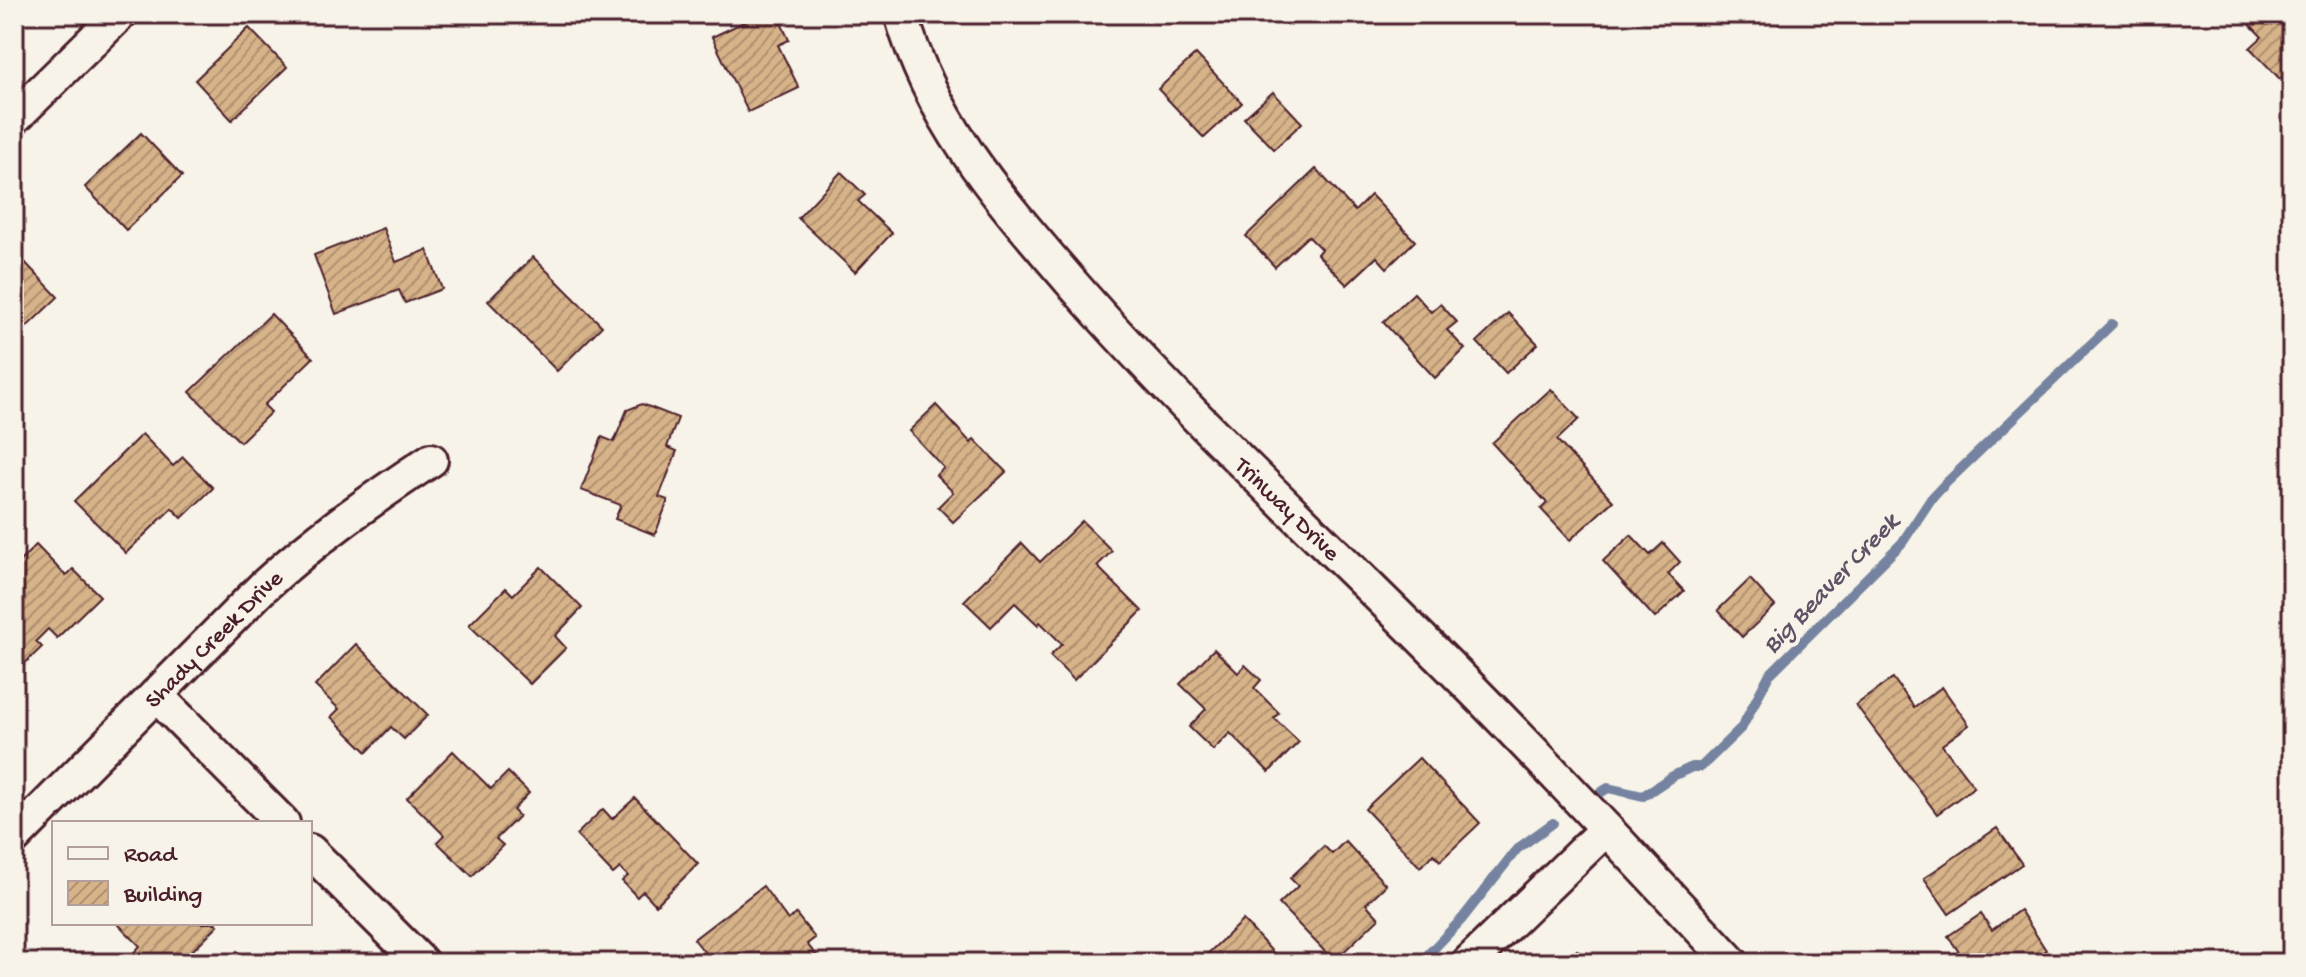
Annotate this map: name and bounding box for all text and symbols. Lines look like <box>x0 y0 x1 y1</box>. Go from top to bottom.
street label: Trinway Drive <box>1226 451 1345 569</box>
water label: Big Beaver Creek <box>1758 507 1909 662</box>
street label: Shady Creek Drive <box>140 565 291 716</box>
legend <box>52 821 312 925</box>
text: Road <box>124 842 178 871</box>
text: Building <box>123 882 202 911</box>

